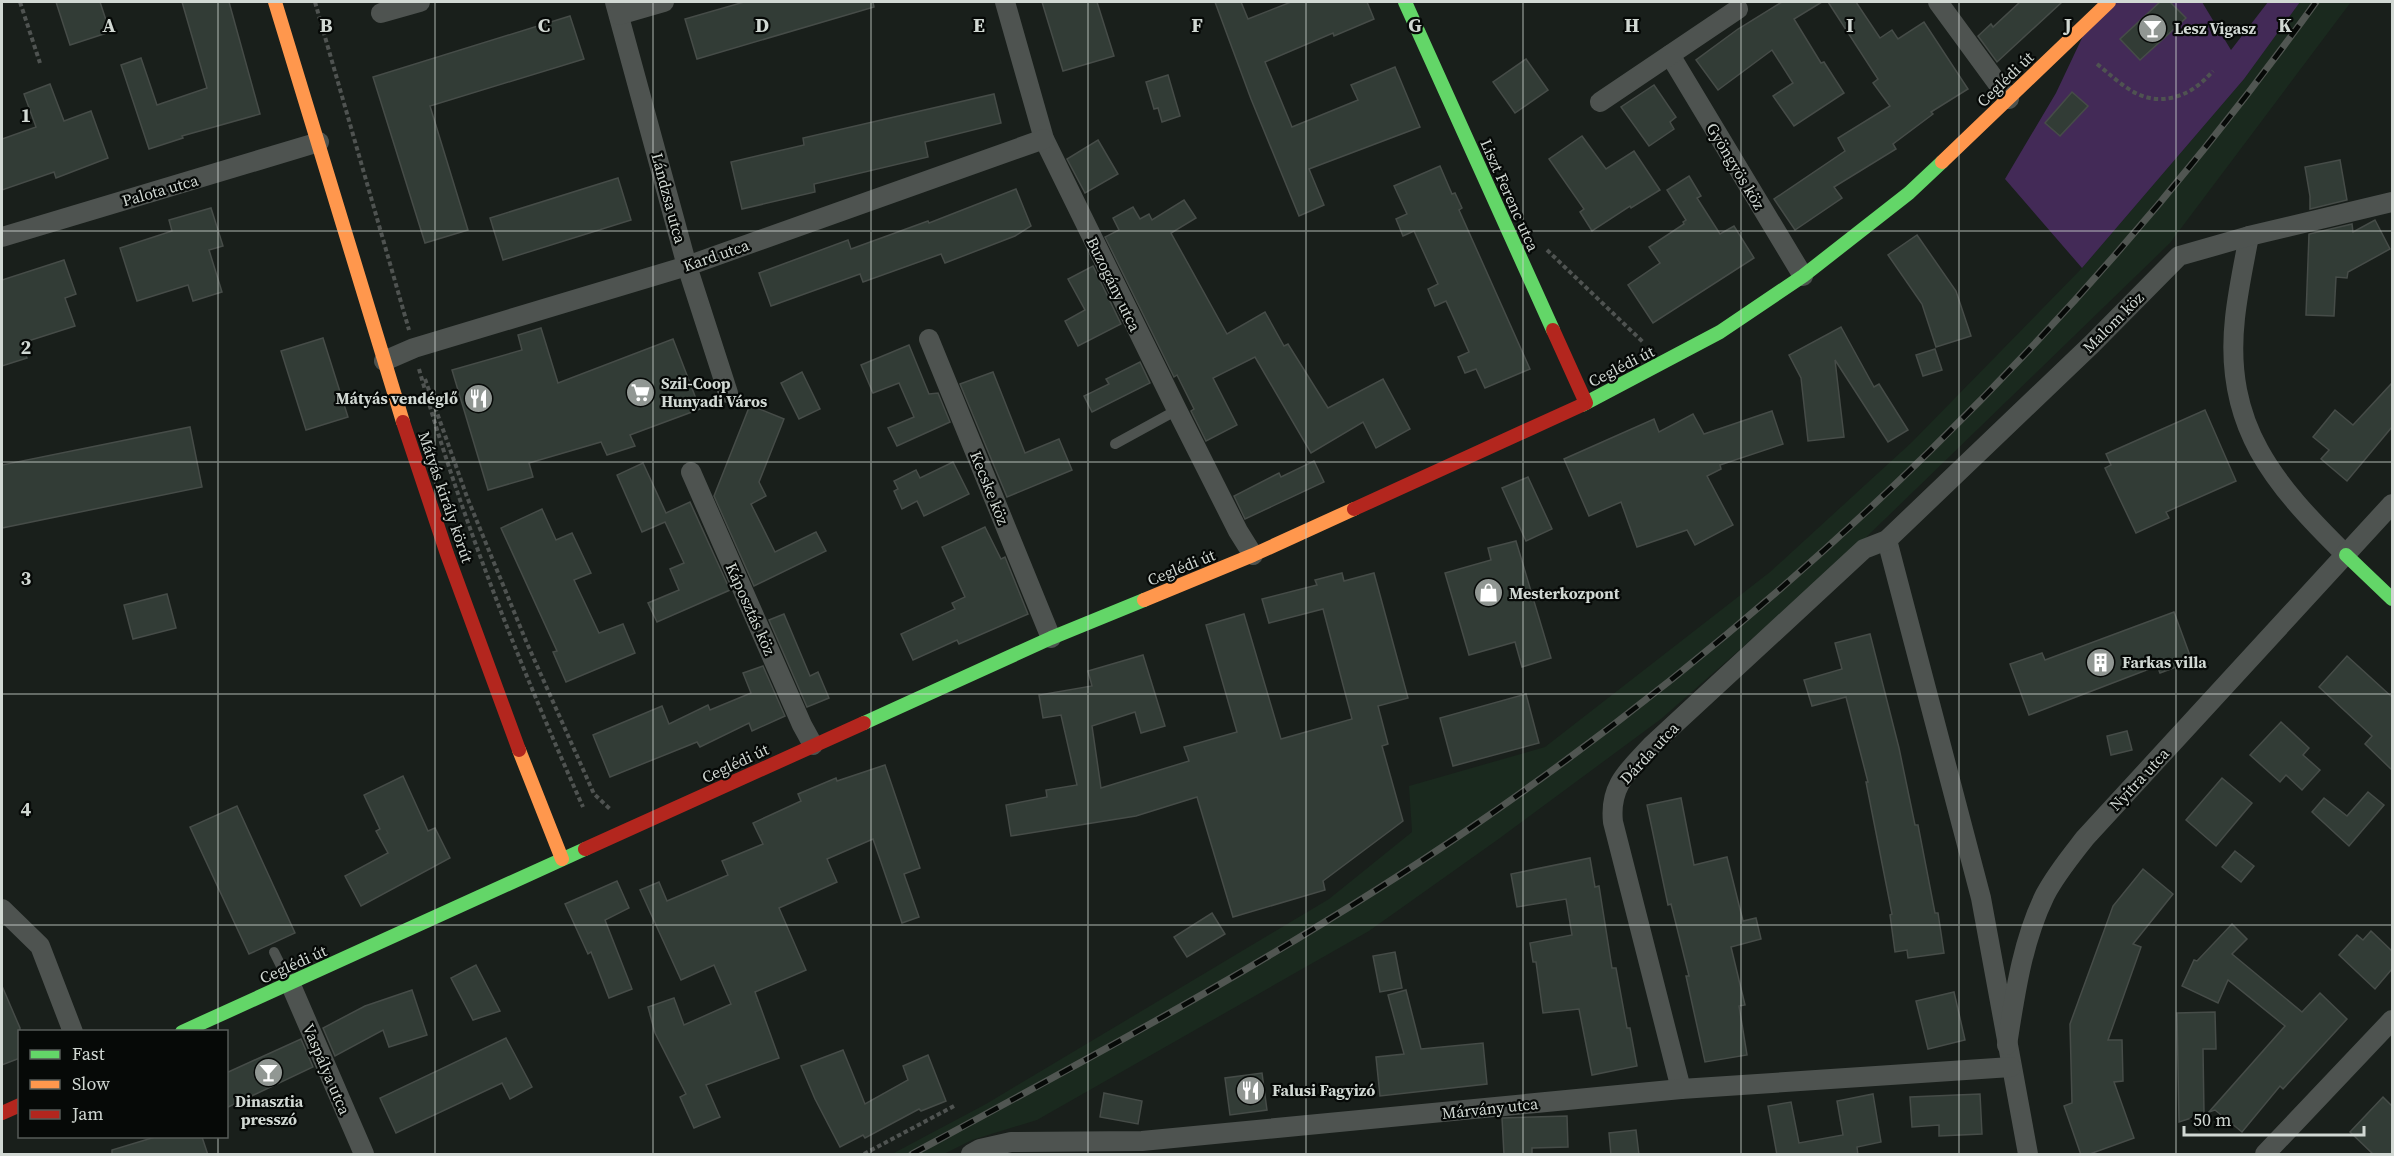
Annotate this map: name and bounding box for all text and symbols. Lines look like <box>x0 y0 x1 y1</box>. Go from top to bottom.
text: A <box>102 11 116 39</box>
text: B <box>319 11 333 39</box>
text: C <box>538 11 550 39</box>
text: D <box>755 11 769 39</box>
text: E <box>973 11 985 39</box>
text: F <box>1191 11 1203 39</box>
text: G <box>1408 11 1422 39</box>
text: H <box>1624 11 1640 39</box>
text: I <box>1846 11 1854 39</box>
text: J <box>2062 11 2072 39</box>
text: K <box>2278 11 2292 39</box>
bar icon: Lesz Vigasz <box>2137 12 2169 44</box>
place label: Lesz Vigasz <box>2174 17 2257 39</box>
street label: Ceglédi út <box>1972 46 2039 112</box>
text: 1 <box>21 101 31 129</box>
street label: Gyöngyös köz <box>1701 119 1771 213</box>
street label: Liszt Ferenc utca <box>1475 135 1545 255</box>
street label: Lándzsa utca <box>646 150 692 247</box>
street label: Palota utca <box>119 168 202 211</box>
street label: Kard utca <box>680 233 753 277</box>
street label: Buzogány utca <box>1082 233 1147 336</box>
street label: Malom köz <box>2077 286 2149 358</box>
text: 2 <box>21 333 32 361</box>
street label: Ceglédi út <box>1584 340 1659 392</box>
place label: Szil-Coop Hunyadi Város <box>661 372 767 412</box>
supermarket icon: Szil-Coop Hunyadi Város <box>624 376 656 408</box>
restaurant icon: Mátyás vendéglő <box>463 382 495 414</box>
place label: Mátyás vendéglő <box>335 387 458 409</box>
street label: Mátyás király körút <box>413 428 479 566</box>
street label: Kecske köz <box>965 448 1015 528</box>
street label: Ceglédi út <box>1144 543 1219 591</box>
street label: Káposztás köz <box>721 559 781 659</box>
text: 3 <box>21 564 32 592</box>
shop icon: Mesterkozpont <box>1472 577 1504 609</box>
place label: Mesterkozpont <box>1509 582 1620 604</box>
building icon: Farkas villa <box>2085 646 2117 678</box>
place label: Farkas villa <box>2122 651 2207 673</box>
street label: Dárda utca <box>1615 717 1684 789</box>
street label: Ceglédi út <box>698 738 773 788</box>
street label: Nyitra utca <box>2104 742 2174 815</box>
text: 4 <box>21 795 32 823</box>
street label: Ceglédi út <box>256 939 331 989</box>
street label: Vaspálya utca <box>298 1020 356 1119</box>
legend <box>18 1030 228 1138</box>
text: Fast <box>72 1041 105 1066</box>
bar icon: Dinasztia presszó <box>253 1057 285 1089</box>
text: Slow <box>72 1071 110 1096</box>
restaurant icon: Falusi Fagyizó <box>1235 1074 1267 1106</box>
place label: Falusi Fagyizó <box>1272 1079 1375 1101</box>
place label: Dinasztia presszó <box>235 1090 304 1130</box>
street label: Márvány utca <box>1441 1092 1540 1124</box>
scale bar <box>2184 1099 2364 1137</box>
text: Jam <box>71 1101 104 1126</box>
text: 50 m <box>2193 1107 2231 1132</box>

